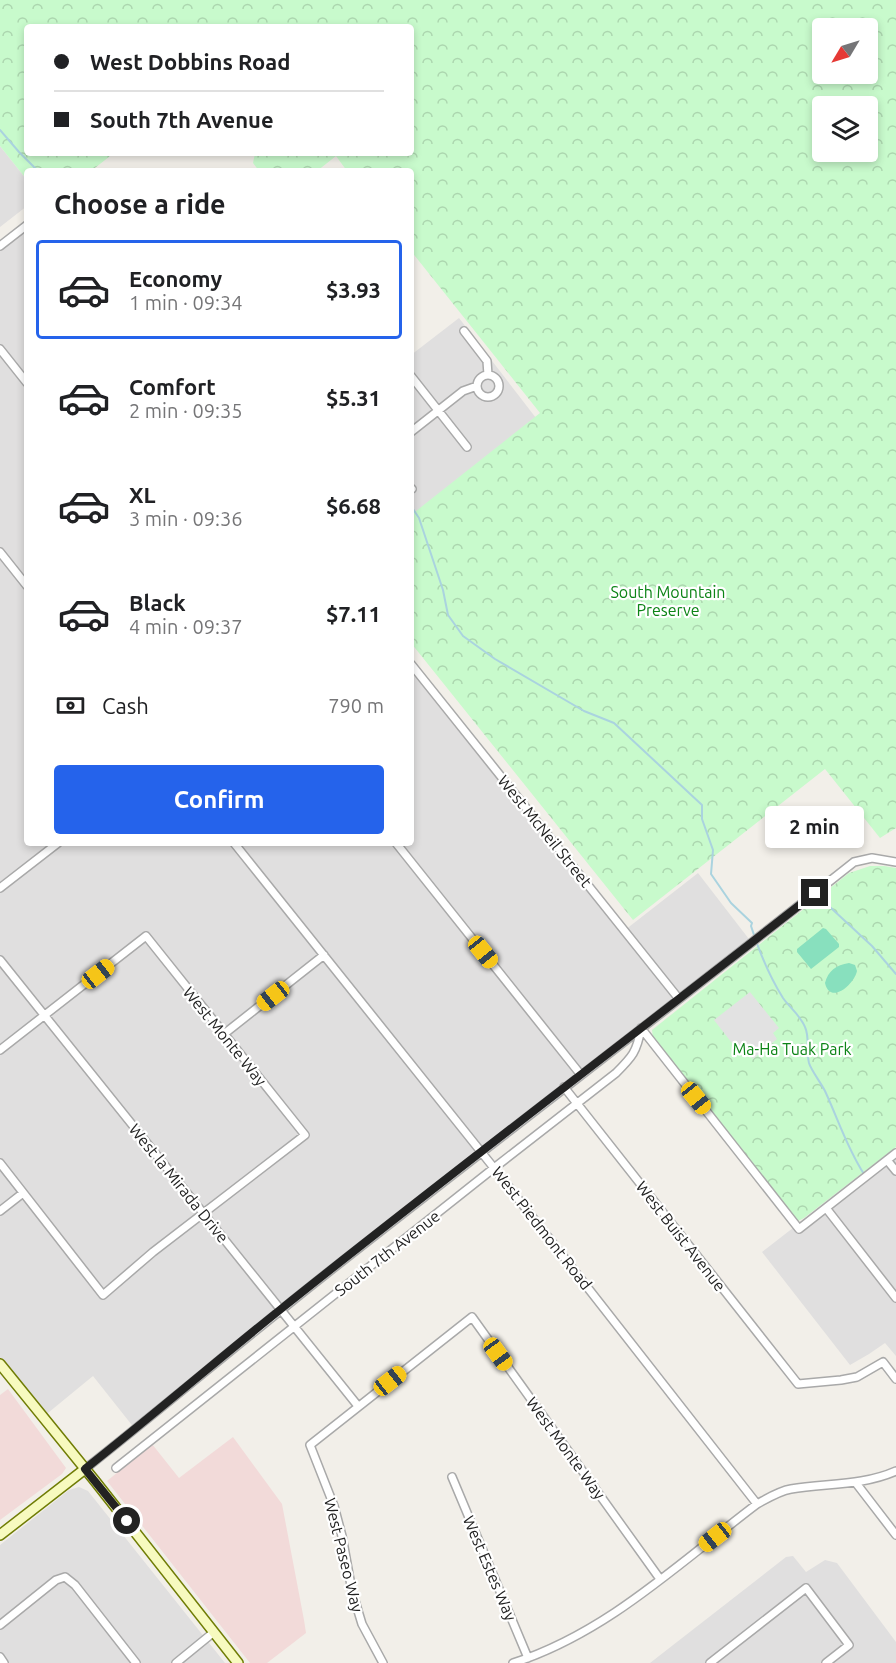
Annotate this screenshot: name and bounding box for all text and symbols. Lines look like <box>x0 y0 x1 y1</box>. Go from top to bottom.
north arrow <box>812 18 878 84</box>
map controls <box>812 18 878 162</box>
text: West Dobbins Road <box>90 49 290 74</box>
button: layers <box>812 96 878 162</box>
text: South 7th Avenue <box>90 107 274 132</box>
text: Choose a ride <box>54 189 226 219</box>
icon: car <box>57 263 111 317</box>
text: Economy <box>129 266 222 291</box>
text: $3.93 <box>326 277 381 302</box>
text: 1 min · 09:34 <box>129 291 243 314</box>
icon: car <box>57 371 111 425</box>
text: Comfort <box>129 374 216 399</box>
text: $5.31 <box>326 385 381 410</box>
text: 2 min · 09:35 <box>129 399 243 422</box>
icon: car <box>57 479 111 533</box>
text: XL <box>129 482 156 507</box>
text: $6.68 <box>326 493 381 518</box>
text: 3 min · 09:36 <box>129 507 243 530</box>
park label: South Mountain Preserve <box>610 583 726 619</box>
icon: car <box>57 587 111 641</box>
text: Black <box>129 590 186 615</box>
text: $7.11 <box>326 601 381 626</box>
text: 4 min · 09:37 <box>129 615 243 638</box>
icon: cash <box>54 689 87 722</box>
text: Cash <box>102 693 149 718</box>
text: 790 m <box>328 694 384 717</box>
button: Confirm <box>54 765 384 834</box>
street label: West McNeil Street <box>494 772 596 891</box>
callout: 2 min <box>766 806 864 848</box>
text: 2 min <box>789 815 840 838</box>
route end <box>801 879 828 906</box>
car <box>465 932 501 972</box>
car <box>78 956 118 992</box>
car <box>253 978 293 1014</box>
street label: West Monte Way <box>180 983 271 1089</box>
park label: Ma-Ha Tuak Park <box>732 1040 852 1058</box>
car <box>678 1078 714 1118</box>
street label: West la Mirada Drive <box>126 1120 232 1246</box>
street label: West Piedmont Road <box>488 1163 596 1293</box>
street label: West Buist Avenue <box>633 1178 729 1294</box>
street label: South 7th Avenue <box>331 1207 443 1299</box>
car <box>480 1334 516 1374</box>
car <box>370 1363 410 1399</box>
street label: West Monte Way <box>523 1393 609 1503</box>
street label: West Paseo Way <box>321 1496 367 1614</box>
route start <box>113 1507 140 1534</box>
street label: West Estes Way <box>460 1513 520 1623</box>
car <box>695 1519 735 1555</box>

